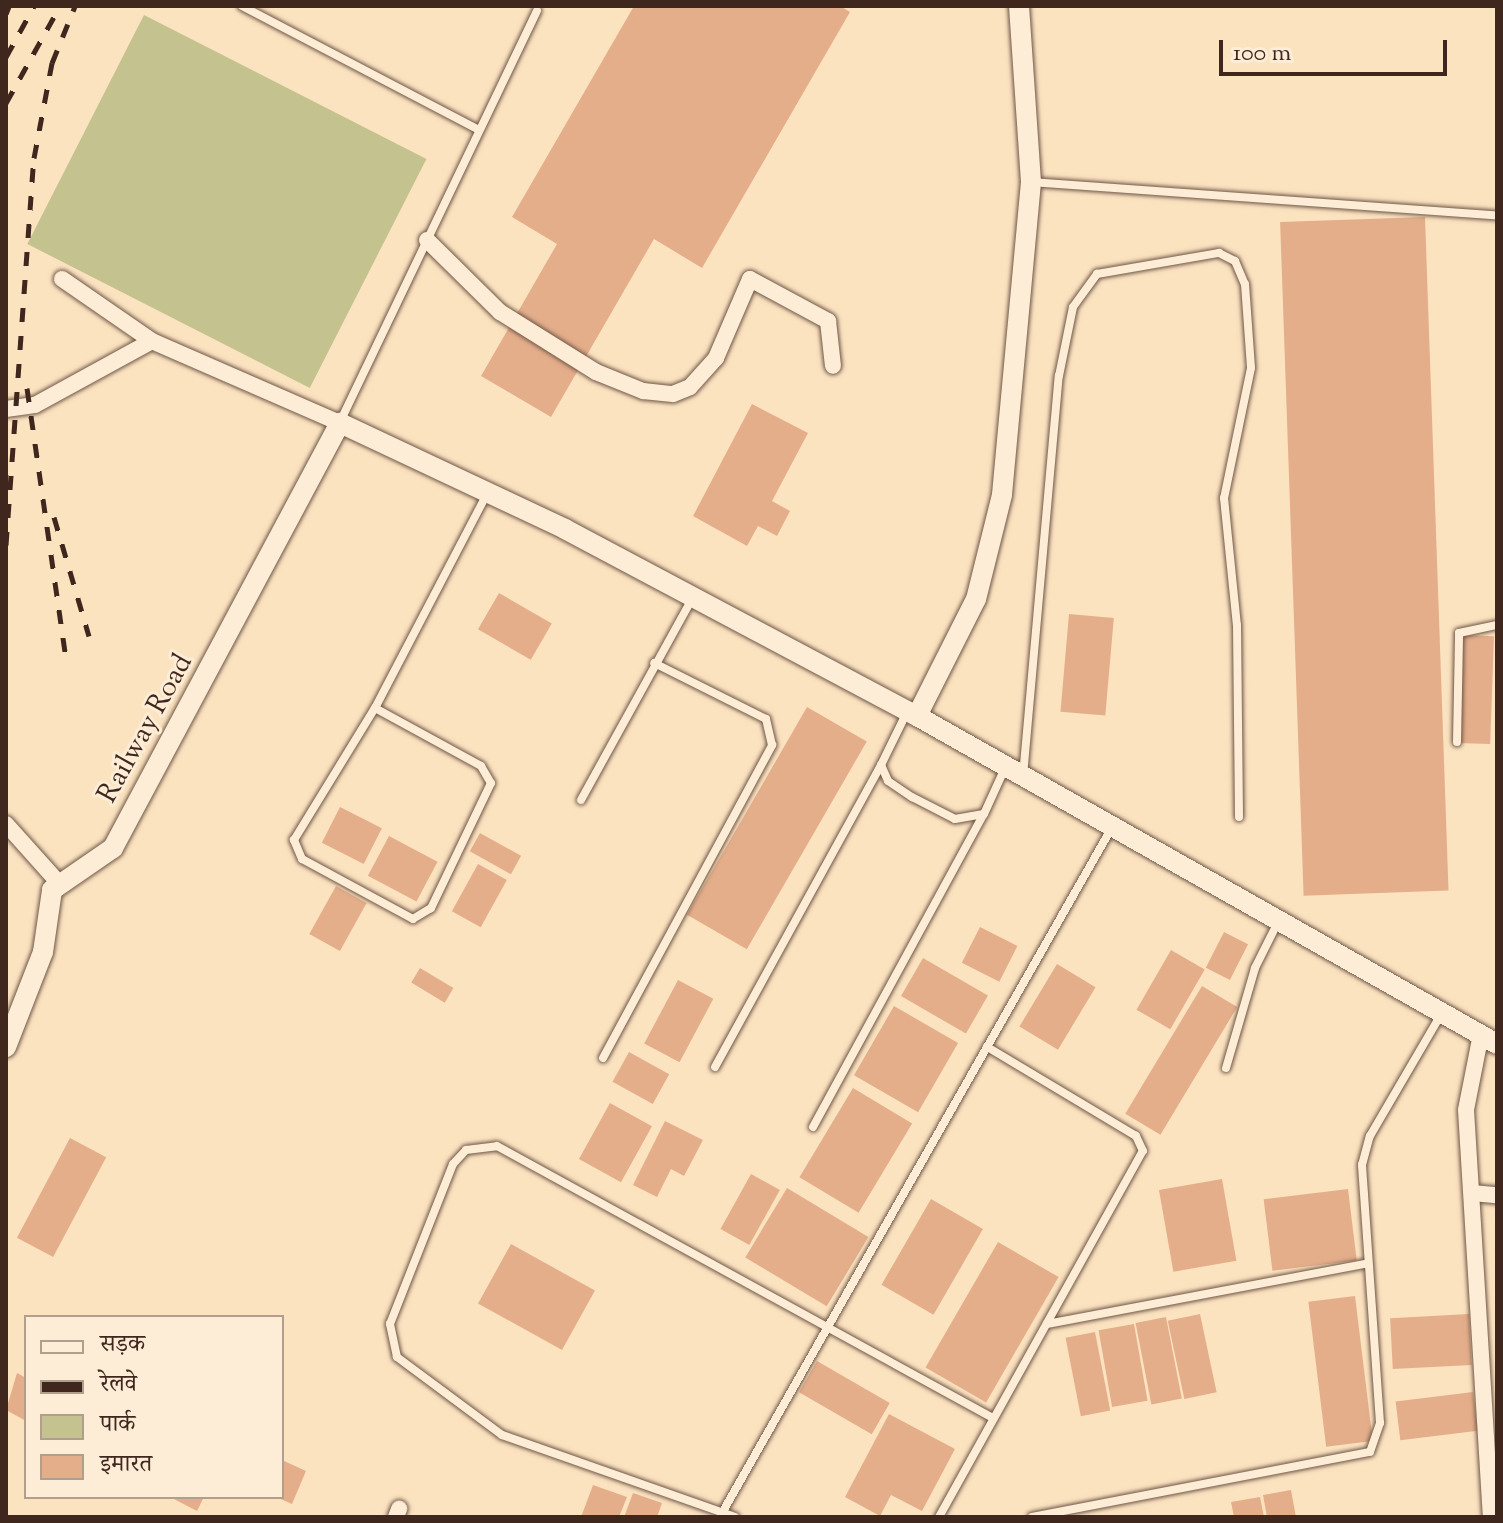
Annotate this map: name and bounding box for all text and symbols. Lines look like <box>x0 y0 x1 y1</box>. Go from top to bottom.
scale bar <box>1223 24 1451 74</box>
text: 100 m <box>1233 37 1291 71</box>
street label: Railway Road <box>91 649 201 809</box>
legend <box>24 1315 284 1499</box>
text: सड़क <box>100 1328 145 1362</box>
text: रेलवे <box>100 1368 137 1402</box>
text: पार्क <box>100 1408 135 1442</box>
text: इमारत <box>100 1448 152 1482</box>

